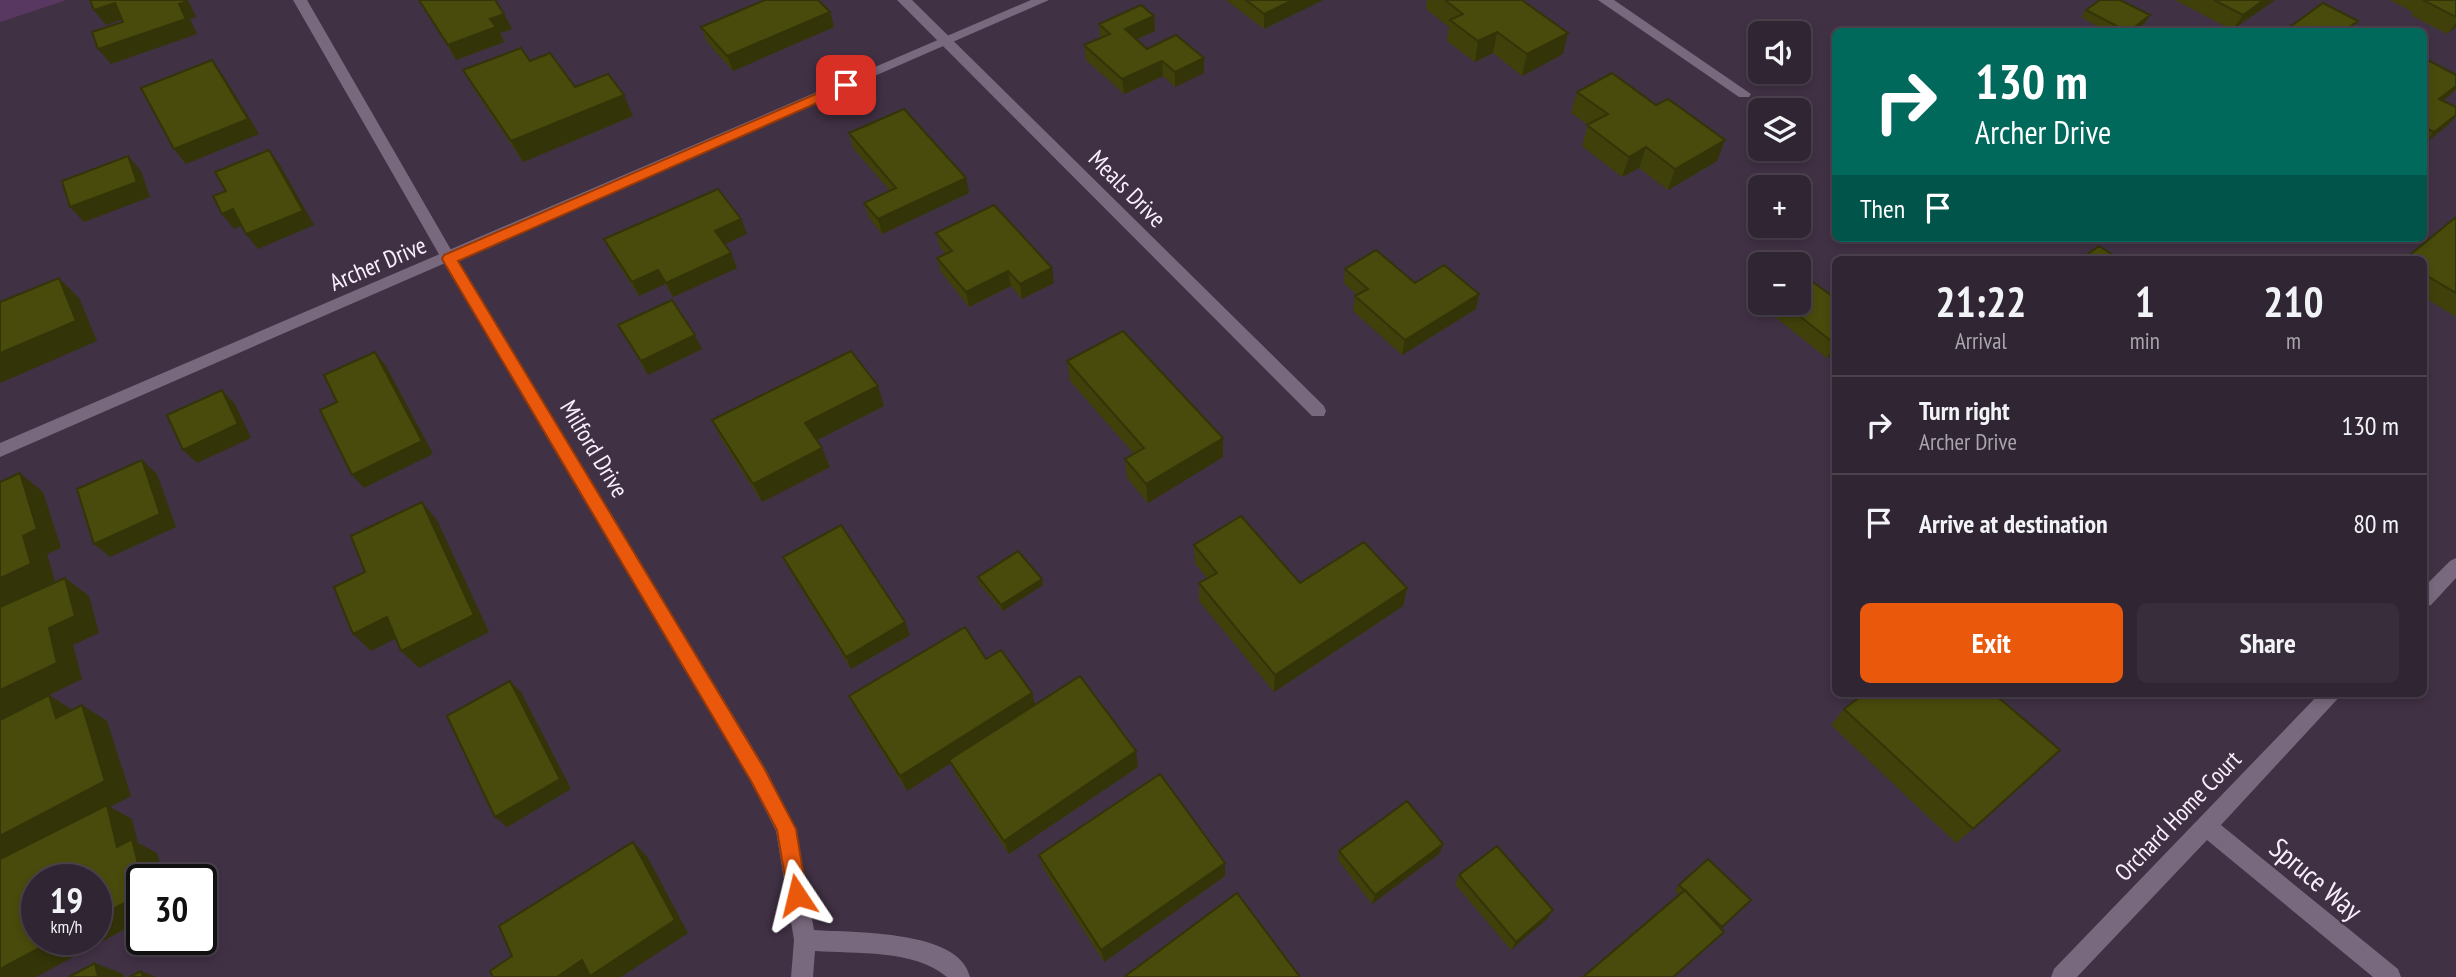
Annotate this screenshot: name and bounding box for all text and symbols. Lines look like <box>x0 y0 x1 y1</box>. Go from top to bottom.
map controls <box>1748 21 1811 315</box>
button: sound <box>1748 21 1811 84</box>
text: 130 m <box>1975 49 2088 113</box>
pin <box>816 55 876 115</box>
icon: right <box>1860 56 1951 147</box>
icon: arrive <box>827 66 865 104</box>
button: layers <box>1748 98 1811 161</box>
text: Archer Drive <box>1975 111 2111 153</box>
street label: Meals Drive <box>1082 143 1173 234</box>
button: + <box>1748 175 1811 238</box>
icon: arrive <box>1919 189 1957 227</box>
text: Then <box>1860 192 1905 225</box>
street label: Archer Drive <box>325 229 431 298</box>
button: − <box>1748 252 1811 315</box>
text: 21:22 <box>1935 274 2026 329</box>
text: 1 <box>2135 274 2155 329</box>
text: 210 <box>2263 274 2324 329</box>
text: Arrival <box>1955 326 2007 355</box>
text: min <box>2130 326 2160 355</box>
text: m <box>2286 326 2301 355</box>
street label: Milford Drive <box>553 394 636 503</box>
text: Turn right <box>1919 394 2010 427</box>
icon: right <box>1860 406 1898 444</box>
text: 130 m <box>2341 409 2399 442</box>
text: Archer Drive <box>1919 427 2017 456</box>
icon: arrive <box>1860 504 1898 542</box>
text: Arrive at destination <box>1919 507 2108 540</box>
text: 80 m <box>2353 507 2399 540</box>
button: Exit <box>1860 603 2123 683</box>
button: Share <box>2137 603 2399 683</box>
street label: Orchard Home Court <box>2108 744 2248 887</box>
street label: Spruce Way <box>2262 829 2371 928</box>
position arrow <box>760 858 834 932</box>
speed limit sign: 30 <box>126 864 217 955</box>
text: 19 <box>50 877 83 923</box>
text: km/h <box>51 915 82 938</box>

